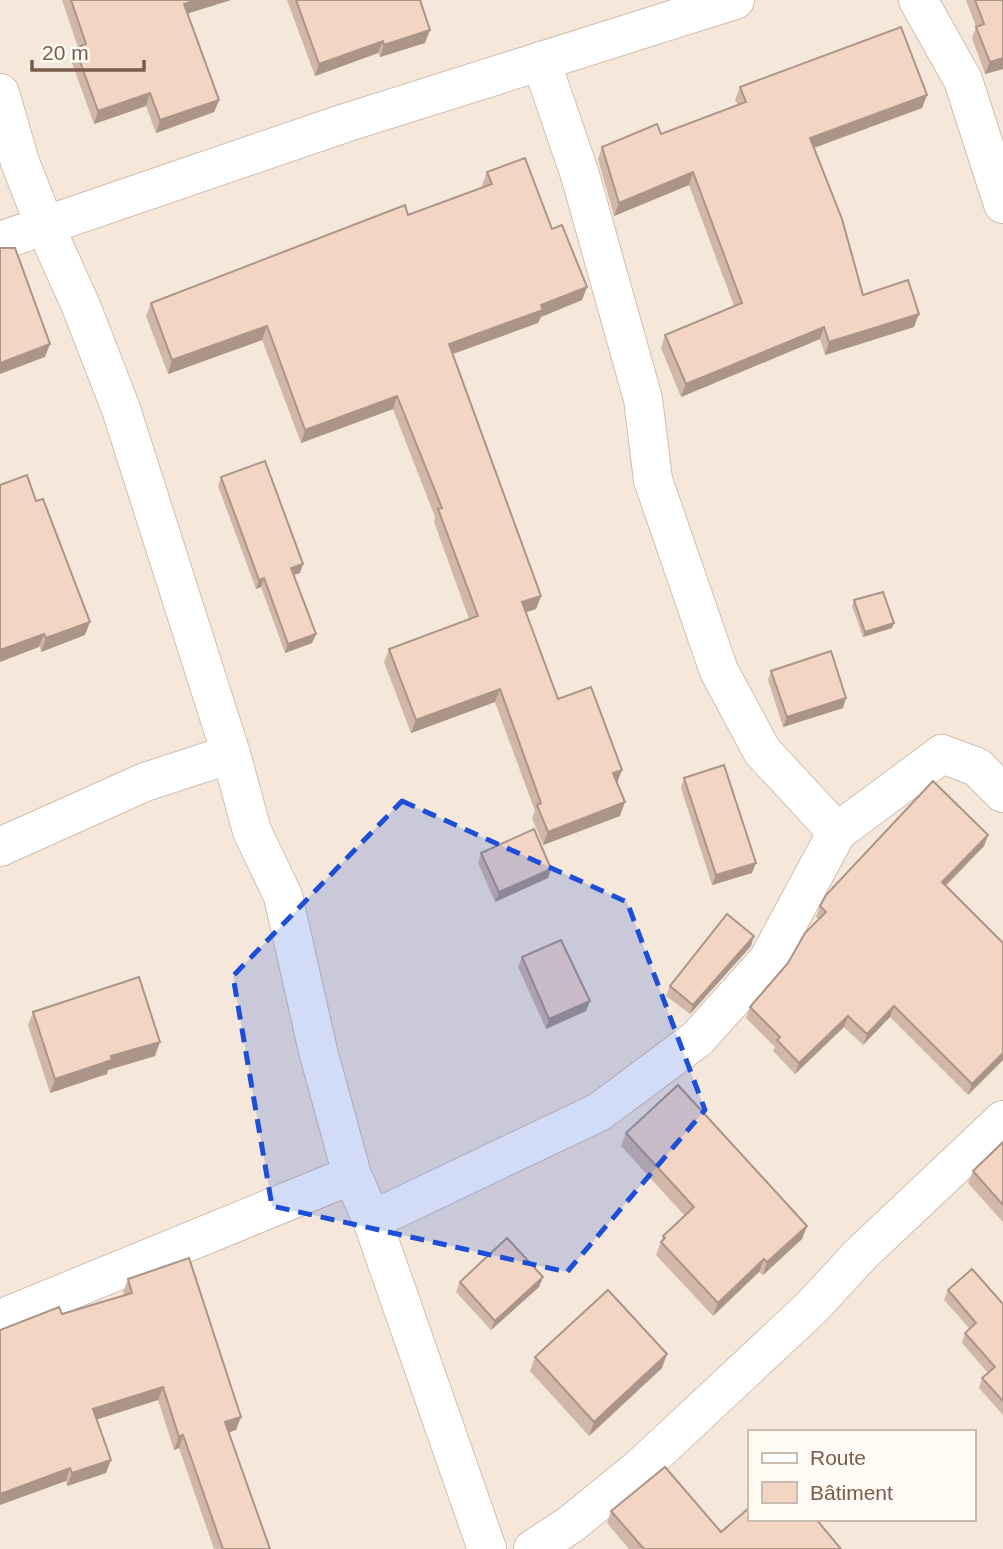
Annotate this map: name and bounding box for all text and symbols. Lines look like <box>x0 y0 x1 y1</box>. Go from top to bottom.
scale bar <box>32 28 144 72</box>
text: 20 m <box>42 41 89 64</box>
legend <box>748 1430 975 1521</box>
text: Route <box>810 1446 866 1469</box>
text: Bâtiment <box>810 1481 893 1504</box>

